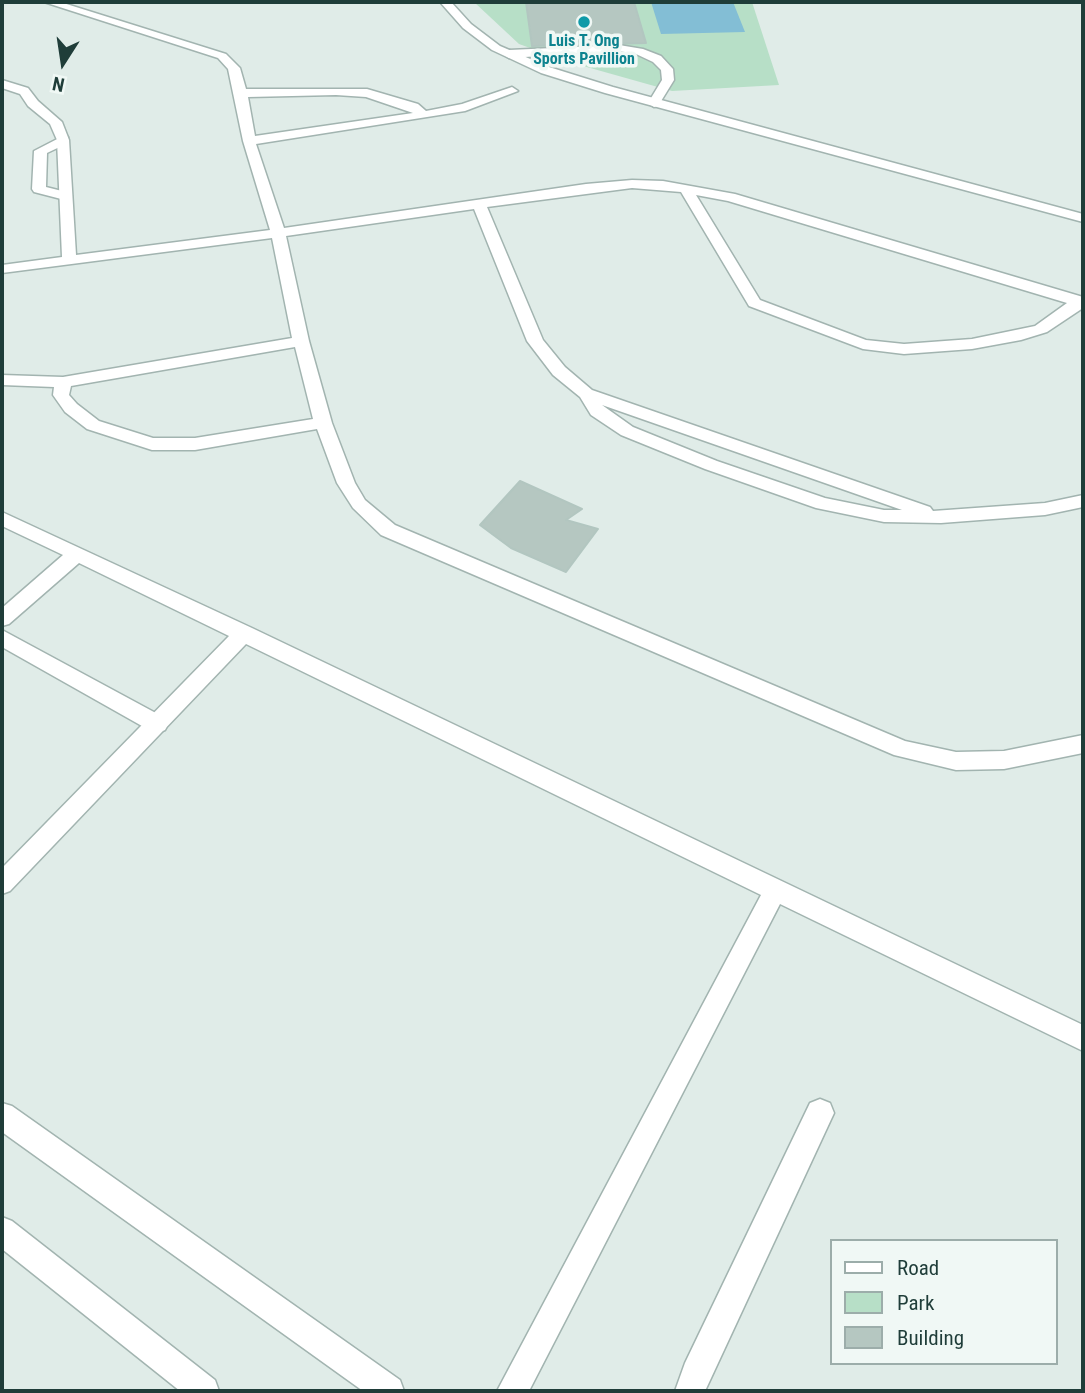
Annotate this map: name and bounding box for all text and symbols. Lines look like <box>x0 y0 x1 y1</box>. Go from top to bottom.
marker: Luis T. Ong Sports Pavillion <box>576 14 592 30</box>
north arrow <box>28 28 98 98</box>
place label: Luis T. Ong Sports Pavillion <box>533 32 635 70</box>
text: N <box>50 72 67 96</box>
legend <box>830 1239 1057 1365</box>
text: Road <box>897 1256 939 1280</box>
text: Park <box>897 1291 934 1315</box>
text: Building <box>897 1326 964 1350</box>

